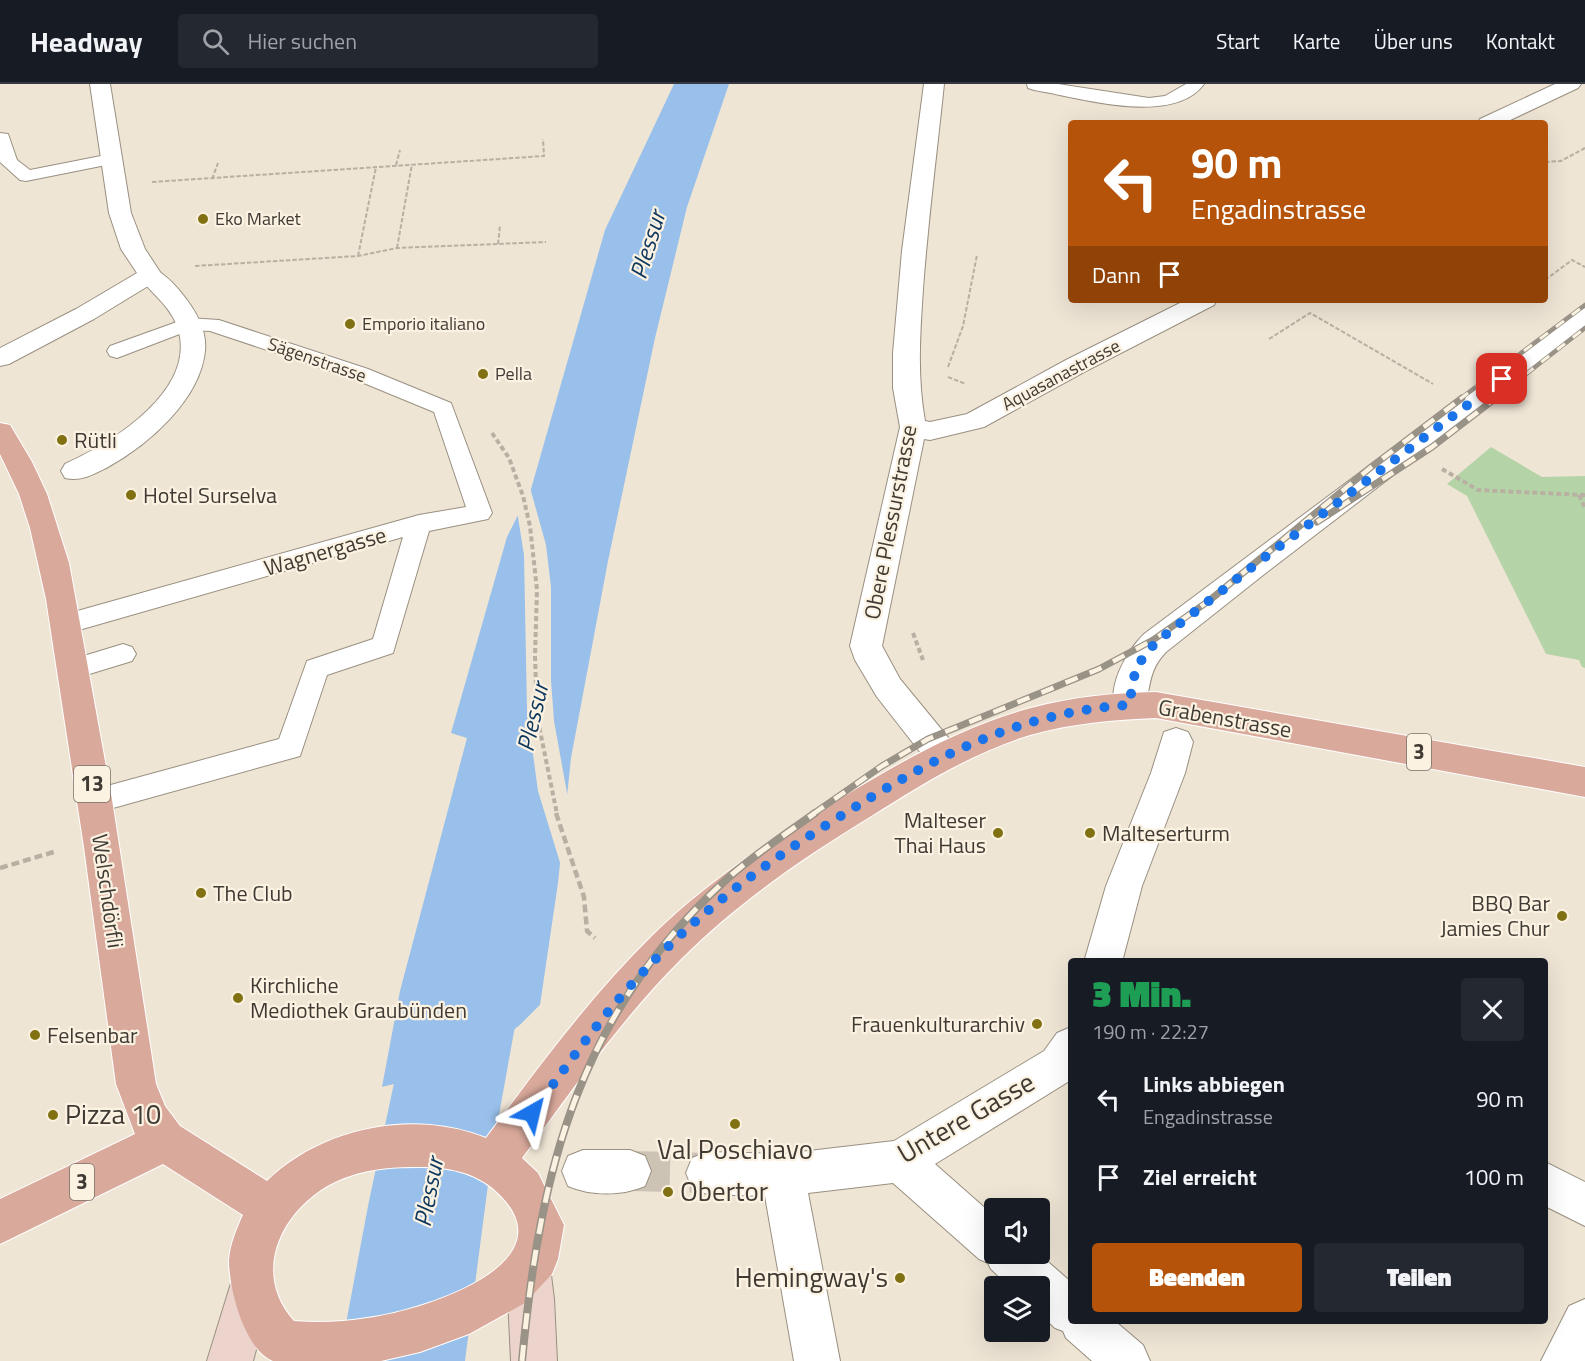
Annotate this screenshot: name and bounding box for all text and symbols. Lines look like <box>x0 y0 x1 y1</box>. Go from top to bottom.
search box <box>178 14 598 68</box>
text: Headway <box>30 20 142 63</box>
text: Hier suchen <box>247 24 357 58</box>
icon: search <box>199 25 232 58</box>
text: Start <box>1216 25 1260 57</box>
text: Karte <box>1293 25 1340 57</box>
text: Über uns <box>1373 25 1453 57</box>
text: Kontakt <box>1486 25 1555 57</box>
text: 90 m <box>1191 130 1283 194</box>
icon: left <box>1092 144 1170 222</box>
text: Engadinstrasse <box>1191 188 1366 229</box>
water label: Plessur <box>620 203 675 283</box>
place label: Eko Market <box>215 205 302 232</box>
marker: Eko Market <box>196 212 210 226</box>
text: Dann <box>1092 258 1141 292</box>
icon: arrive <box>1153 258 1186 291</box>
place label: Emporio italiano <box>362 310 485 337</box>
marker: Emporio italiano <box>343 317 357 331</box>
street label: Sägenstrasse <box>264 330 370 389</box>
street label: Aquasanastrasse <box>997 332 1125 417</box>
pin <box>1476 353 1527 404</box>
place label: Pella <box>495 360 532 387</box>
icon: arrive <box>1485 362 1518 395</box>
marker: Pella <box>476 367 490 381</box>
street label: Obere Plessurstrasse <box>854 422 926 622</box>
place label: Rütli <box>74 423 117 457</box>
marker: Rütli <box>55 433 69 447</box>
place label: Hotel Surselva <box>143 478 277 512</box>
marker: Hotel Surselva <box>124 488 138 502</box>
street label: Wagnergasse <box>260 517 390 585</box>
water label: Plessur <box>507 676 558 755</box>
street label: Grabenstrasse <box>1156 690 1294 746</box>
road number: 3 <box>1407 734 1431 770</box>
road number: 13 <box>74 766 110 802</box>
place label: Malteser Thai Haus <box>894 803 986 862</box>
place label: Malteserturm <box>1102 816 1230 850</box>
marker: Malteser Thai Haus <box>991 826 1005 840</box>
marker: Malteserturm <box>1083 826 1097 840</box>
street label: Welschdörfli <box>83 832 133 950</box>
place label: The Club <box>213 876 293 910</box>
marker: The Club <box>194 886 208 900</box>
place label: BBQ Bar Jamies Chur <box>1440 886 1550 945</box>
marker: BBQ Bar Jamies Chur <box>1555 909 1569 923</box>
text: 3 Min. <box>1092 966 1191 1021</box>
place label: Kirchliche Mediothek Graubünden <box>250 968 467 1027</box>
button: close <box>1461 978 1524 1041</box>
marker: Kirchliche Mediothek Graubünden <box>231 991 245 1005</box>
place label: Frauenkulturarchiv <box>851 1007 1025 1041</box>
text: 190 m · 22:27 <box>1092 1016 1209 1047</box>
marker: Frauenkulturarchiv <box>1030 1017 1044 1031</box>
place label: Felsenbar <box>47 1018 138 1052</box>
marker: Felsenbar <box>28 1028 42 1042</box>
street label: Untere Gasse <box>889 1061 1042 1173</box>
text: Links abbiegen <box>1143 1067 1285 1101</box>
position arrow <box>500 1081 564 1145</box>
text: 90 m <box>1476 1082 1524 1116</box>
icon: left <box>1092 1083 1125 1116</box>
place label: Pizza 10 <box>65 1093 161 1134</box>
text: Engadinstrasse <box>1143 1101 1273 1132</box>
marker: Pizza 10 <box>46 1108 60 1122</box>
marker: Val Poschiavo <box>728 1117 742 1131</box>
place label: Val Poschiavo <box>657 1128 813 1169</box>
water label: Plessur <box>404 1151 453 1229</box>
text: Ziel erreicht <box>1143 1160 1257 1194</box>
text: 100 m <box>1464 1160 1524 1194</box>
icon: arrive <box>1092 1161 1125 1194</box>
road number: 3 <box>70 1164 94 1200</box>
place label: Obertor <box>680 1170 768 1211</box>
marker: Obertor <box>661 1185 675 1199</box>
map controls <box>984 1198 1050 1342</box>
button: sound <box>984 1198 1050 1264</box>
button: Beenden <box>1092 1243 1302 1312</box>
button: Teilen <box>1314 1243 1524 1312</box>
place label: Hemingway's <box>735 1256 888 1297</box>
marker: Hemingway's <box>893 1271 907 1285</box>
button: layers <box>984 1276 1050 1342</box>

